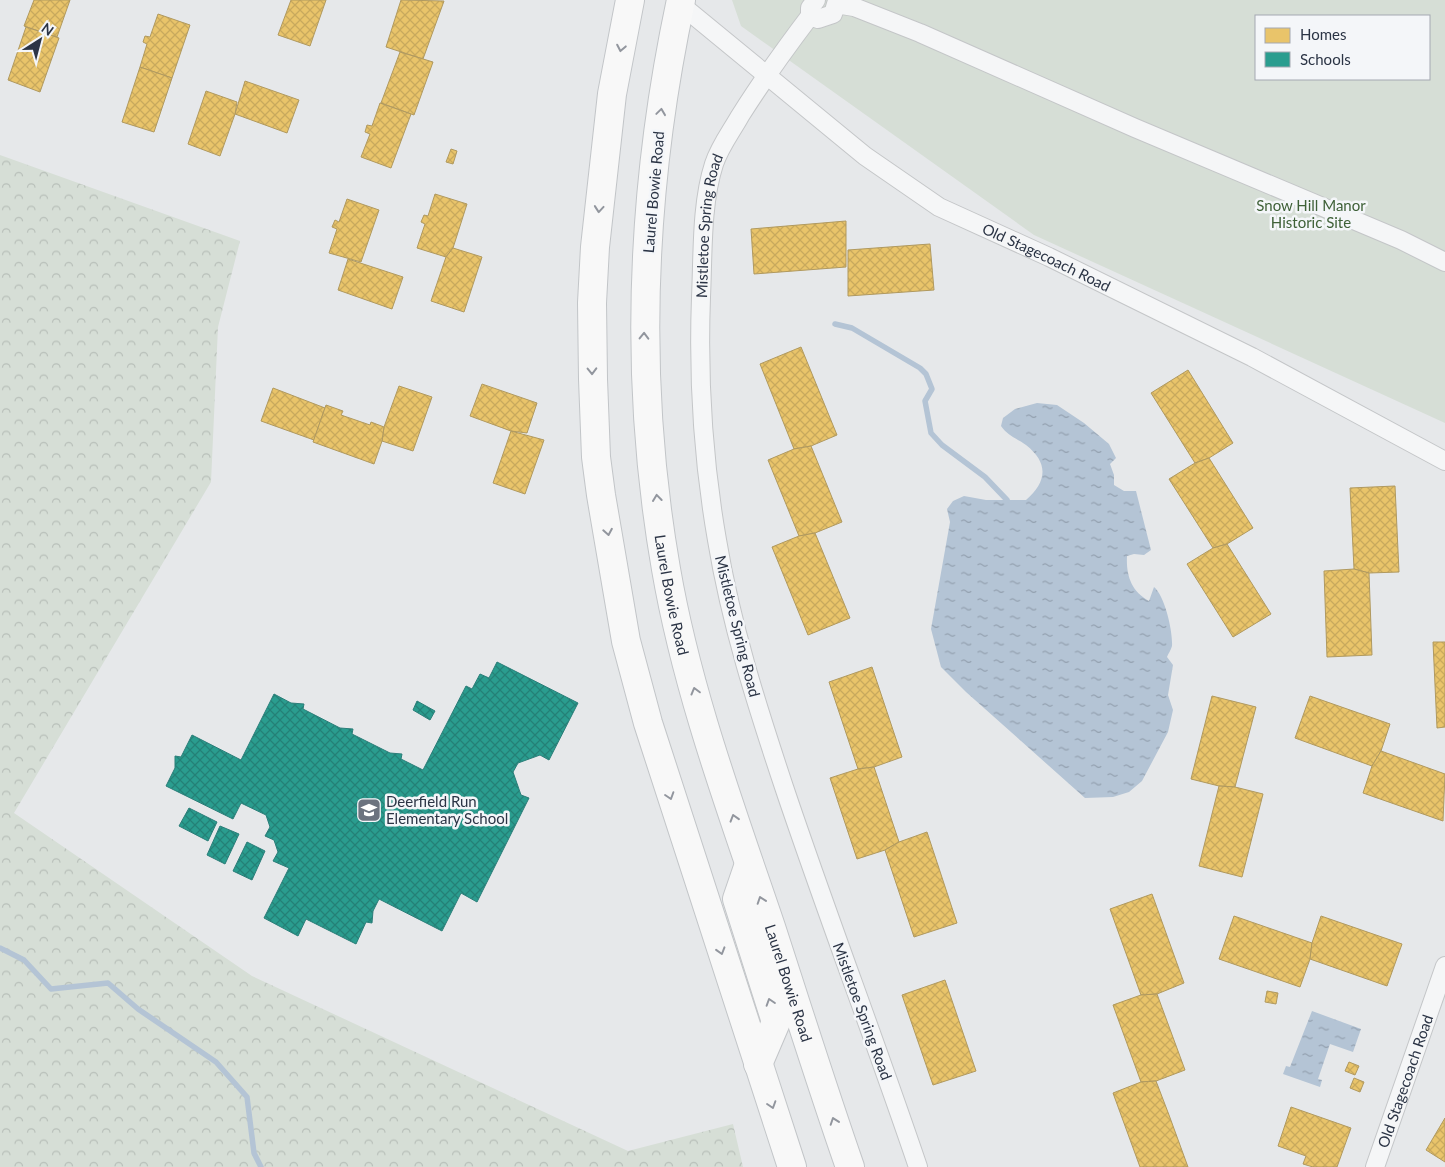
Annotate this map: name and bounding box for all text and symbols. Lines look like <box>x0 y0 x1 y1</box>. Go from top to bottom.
north arrow <box>15 15 65 65</box>
legend <box>1255 15 1430 80</box>
text: N <box>39 19 57 39</box>
text: Homes <box>1300 25 1346 43</box>
one-way arrow <box>616 43 627 52</box>
text: Schools <box>1300 50 1351 68</box>
one-way arrow <box>655 108 666 116</box>
street label: Laurel Bowie Road <box>639 130 667 254</box>
street label: Mistletoe Spring Road <box>692 151 726 298</box>
park label: Snow Hill Manor Historic Site <box>1256 196 1366 231</box>
one-way arrow <box>594 205 605 213</box>
street label: Old Stagecoach Road <box>980 219 1114 295</box>
one-way arrow <box>639 332 650 340</box>
one-way arrow <box>587 367 598 375</box>
one-way arrow <box>652 493 663 501</box>
one-way arrow <box>602 528 613 537</box>
street label: Laurel Bowie Road <box>652 533 693 657</box>
street label: Mistletoe Spring Road <box>712 553 764 699</box>
one-way arrow <box>690 687 701 696</box>
place label: Deerfield Run Elementary School <box>386 792 508 827</box>
one-way arrow <box>665 792 675 800</box>
school or university icon: Deerfield Run Elementary School <box>356 797 382 823</box>
one-way arrow <box>729 814 739 822</box>
one-way arrow <box>757 896 767 905</box>
street label: Laurel Bowie Road <box>762 922 816 1044</box>
street label: Mistletoe Spring Road <box>830 940 896 1082</box>
one-way arrow <box>716 946 726 954</box>
one-way arrow <box>766 999 776 1007</box>
street label: Old Stagecoach Road <box>1373 1012 1436 1150</box>
one-way arrow <box>766 1100 776 1109</box>
one-way arrow <box>830 1117 840 1126</box>

